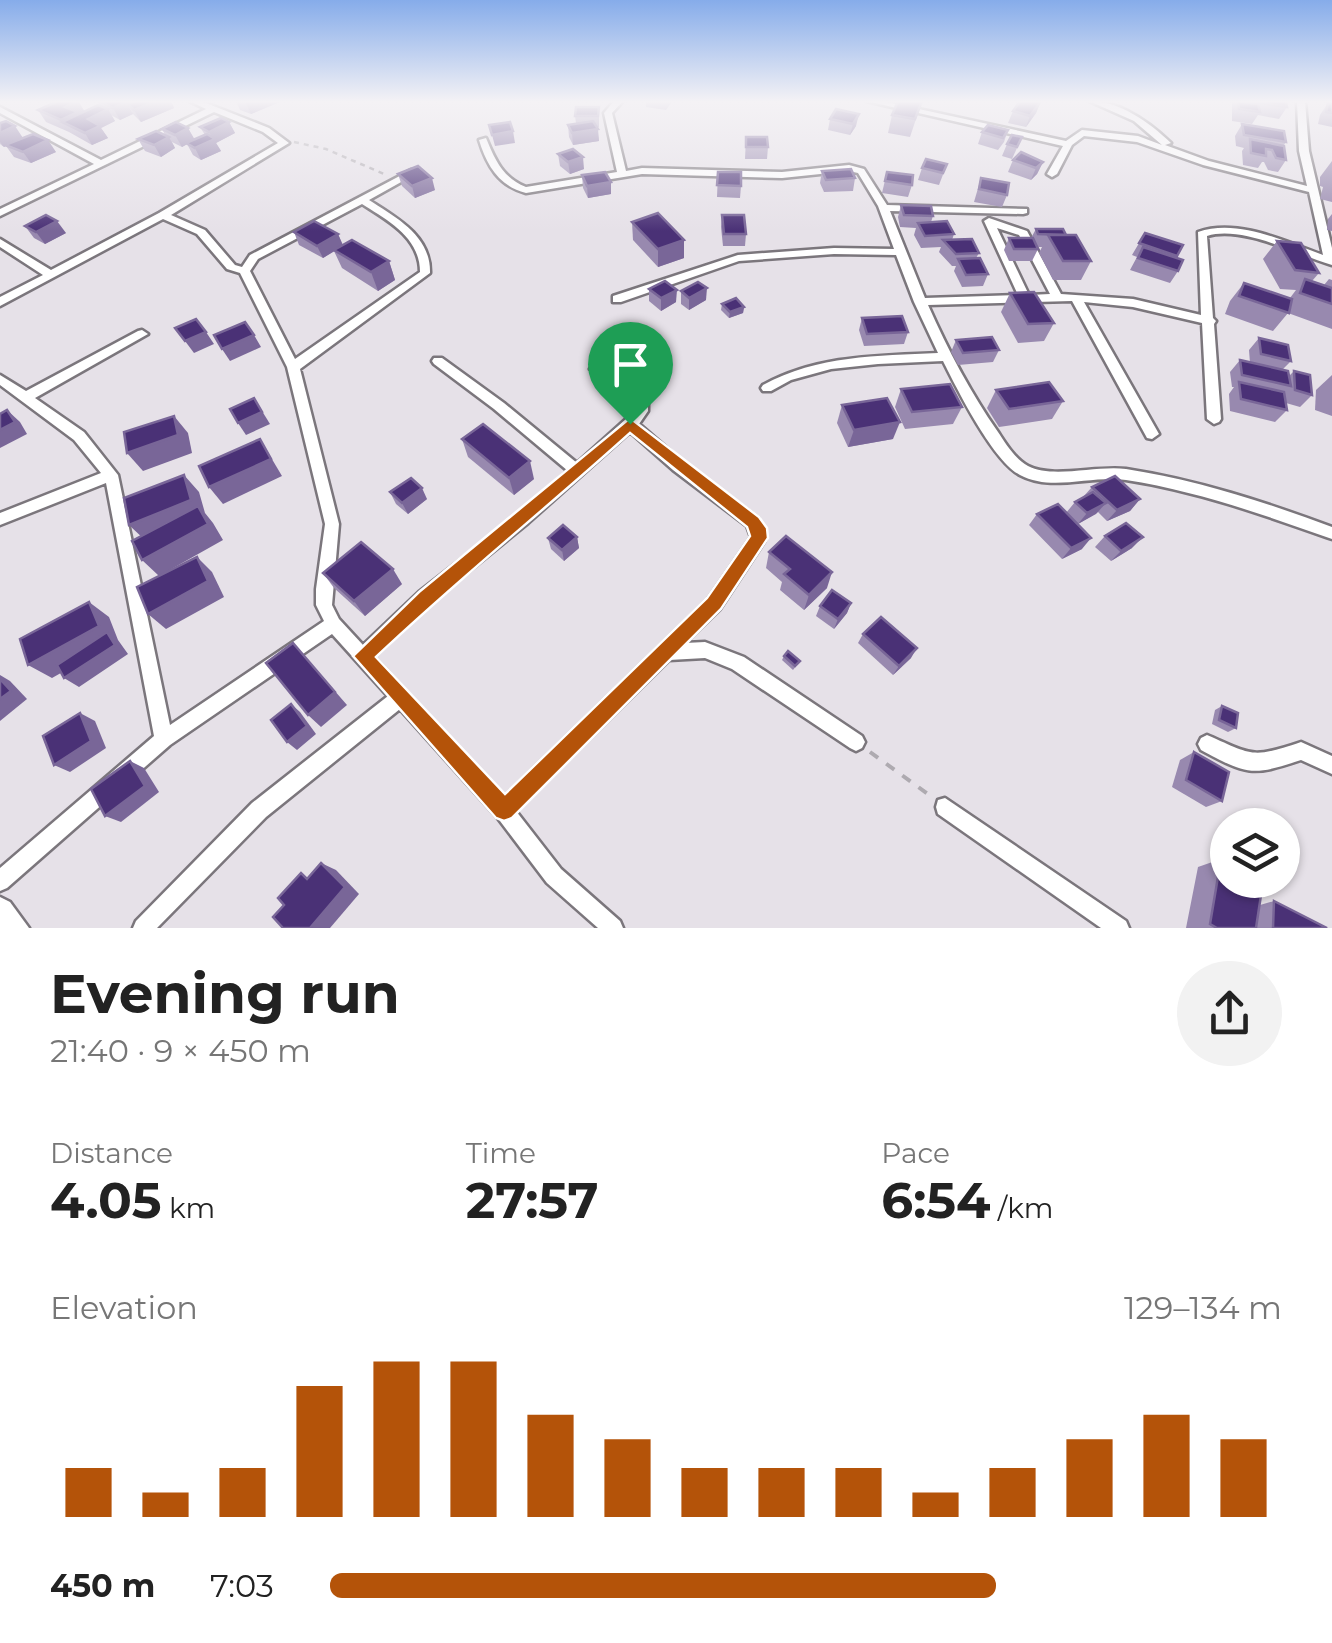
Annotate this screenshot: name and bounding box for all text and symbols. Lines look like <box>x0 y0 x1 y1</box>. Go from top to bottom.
pin <box>588 322 673 425</box>
icon: arrive <box>603 337 658 392</box>
map controls <box>1210 808 1300 898</box>
button: layers <box>1210 808 1300 898</box>
text: Evening run <box>50 960 400 1027</box>
button: share <box>1177 961 1282 1066</box>
text: 21:40 · 9 × 450 m <box>50 1031 311 1070</box>
text: Distance <box>50 1136 173 1170</box>
text: Time <box>466 1136 536 1170</box>
text: Pace <box>881 1136 950 1170</box>
text: 4.05 <box>50 1170 162 1231</box>
text: 27:57 <box>466 1170 598 1231</box>
text: 6:54 <box>881 1170 990 1231</box>
text: km <box>162 1191 215 1225</box>
text: /km <box>990 1191 1054 1225</box>
text: Elevation <box>50 1288 198 1327</box>
text: 129–134 m <box>1124 1288 1282 1327</box>
text: 450 m <box>50 1566 155 1605</box>
text: 7:03 <box>210 1566 274 1605</box>

